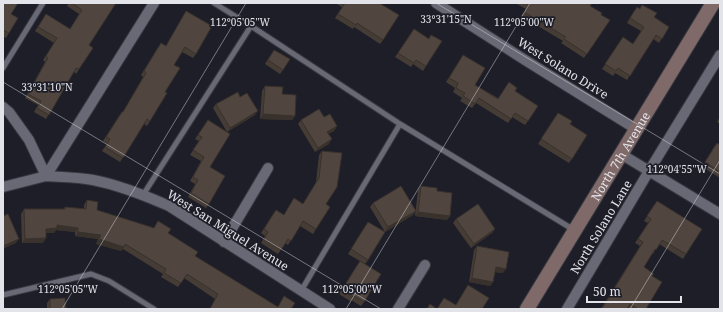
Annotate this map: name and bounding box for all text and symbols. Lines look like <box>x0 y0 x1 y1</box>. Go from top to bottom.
text: 33°31'15"N <box>420 12 472 26</box>
text: 112°05'05"W <box>210 15 270 29</box>
text: 112°05'00"W <box>494 15 554 29</box>
street label: West Solano Drive <box>514 33 612 103</box>
text: 33°31'10"N <box>21 80 73 94</box>
street label: North 7th Avenue <box>586 108 654 204</box>
text: 112°04'55"W <box>647 162 707 176</box>
street label: North Solano Lane <box>566 177 636 277</box>
street label: West San Miguel Avenue <box>164 186 292 274</box>
scale bar <box>587 278 681 304</box>
text: 112°05'05"W <box>38 282 98 296</box>
text: 112°05'00"W <box>322 282 382 296</box>
text: 50 m <box>593 283 621 300</box>

